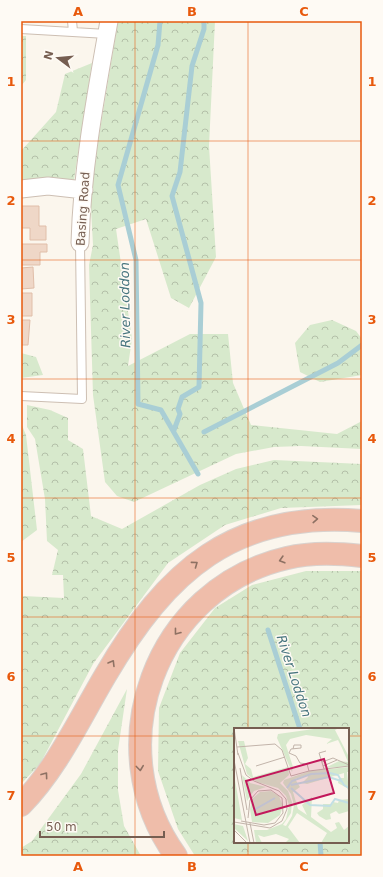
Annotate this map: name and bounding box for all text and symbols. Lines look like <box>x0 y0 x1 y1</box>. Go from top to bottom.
text: A <box>73 4 83 19</box>
text: B <box>187 4 197 19</box>
text: C <box>299 4 309 19</box>
north arrow <box>38 38 78 78</box>
text: N <box>41 49 56 62</box>
text: 1 <box>6 74 16 89</box>
text: 1 <box>367 74 377 89</box>
street label: Basing Road <box>73 171 93 247</box>
text: 2 <box>6 193 16 208</box>
text: 2 <box>367 193 377 208</box>
water label: River Loddon <box>117 262 133 348</box>
text: 3 <box>6 312 16 327</box>
text: 3 <box>367 312 377 327</box>
text: 4 <box>6 431 16 446</box>
text: 4 <box>367 431 377 446</box>
one-way arrow <box>312 515 318 524</box>
text: 5 <box>6 550 16 565</box>
text: 5 <box>367 550 377 565</box>
one-way arrow <box>278 555 285 564</box>
one-way arrow <box>191 562 198 569</box>
one-way arrow <box>174 628 181 635</box>
water label: River Loddon <box>274 633 314 719</box>
one-way arrow <box>108 660 115 667</box>
text: 6 <box>6 669 16 684</box>
text: 6 <box>367 669 377 684</box>
inset map <box>234 728 349 843</box>
one-way arrow <box>136 765 145 771</box>
one-way arrow <box>40 772 47 779</box>
text: 7 <box>6 788 16 803</box>
text: 7 <box>367 788 377 803</box>
scale bar <box>40 813 164 839</box>
text: 50 m <box>46 820 77 834</box>
text: A <box>73 859 83 874</box>
text: B <box>187 859 197 874</box>
text: C <box>299 859 309 874</box>

